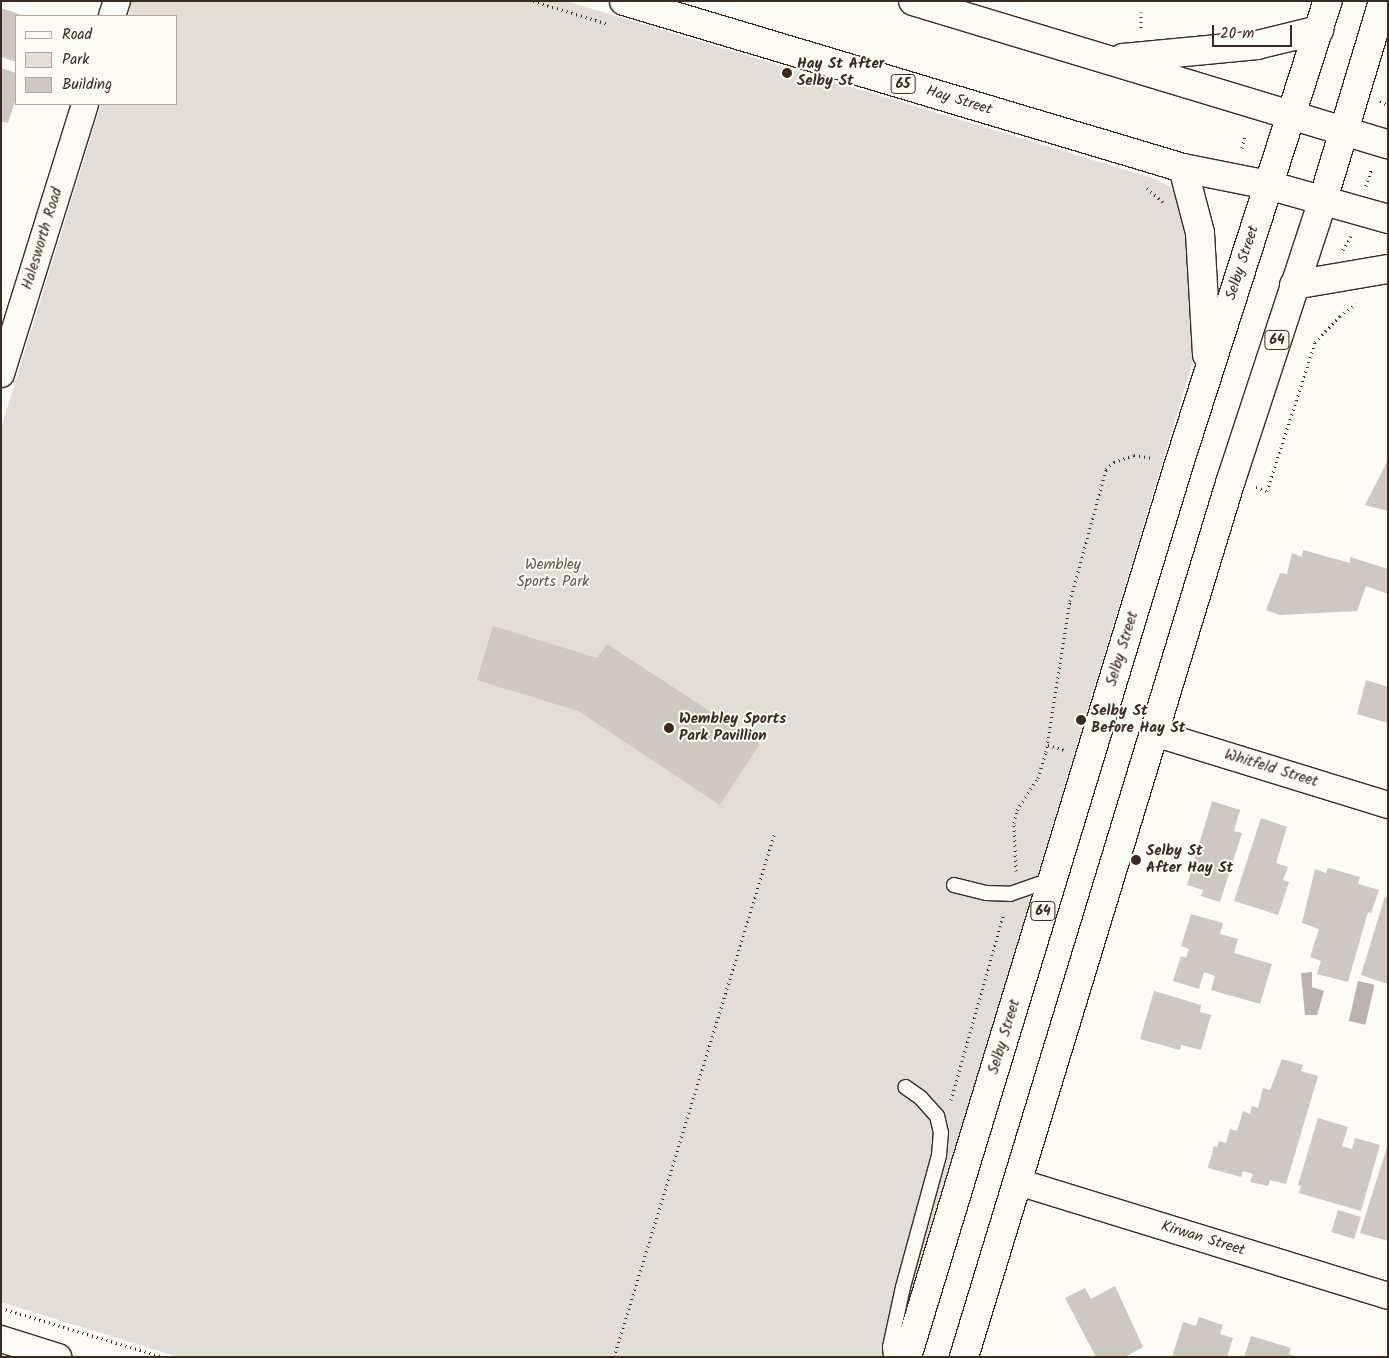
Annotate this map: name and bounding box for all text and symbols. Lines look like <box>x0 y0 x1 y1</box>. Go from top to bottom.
legend <box>15 15 178 105</box>
scale bar <box>1214 15 1294 47</box>
text: 20 m <box>1220 22 1254 46</box>
text: Road <box>62 23 92 47</box>
text: Park <box>62 48 89 72</box>
place label: Hay St After Selby St <box>797 55 884 90</box>
marker: Hay St After Selby St <box>781 67 793 79</box>
road number: 65 <box>890 72 916 96</box>
text: Building <box>62 73 112 97</box>
street label: Hay Street <box>924 82 994 120</box>
street label: Halesworth Road <box>19 186 67 292</box>
street label: Selby Street <box>1222 223 1264 303</box>
road number: 64 <box>1263 328 1291 352</box>
park label: Wembley Sports Park <box>517 556 589 591</box>
street label: Selby Street <box>1103 609 1143 689</box>
place label: Selby St Before Hay St <box>1091 702 1186 737</box>
place label: Wembley Sports Park Pavillion <box>679 710 786 745</box>
marker: Selby St Before Hay St <box>1075 714 1087 726</box>
marker: Wembley Sports Park Pavillion <box>663 722 675 734</box>
street label: Whitfeld Street <box>1222 746 1320 792</box>
place label: Selby St After Hay St <box>1146 842 1233 877</box>
marker: Selby St After Hay St <box>1130 854 1142 866</box>
road number: 64 <box>1029 899 1057 922</box>
street label: Selby Street <box>985 997 1025 1077</box>
street label: Kirwan Street <box>1159 1218 1247 1260</box>

